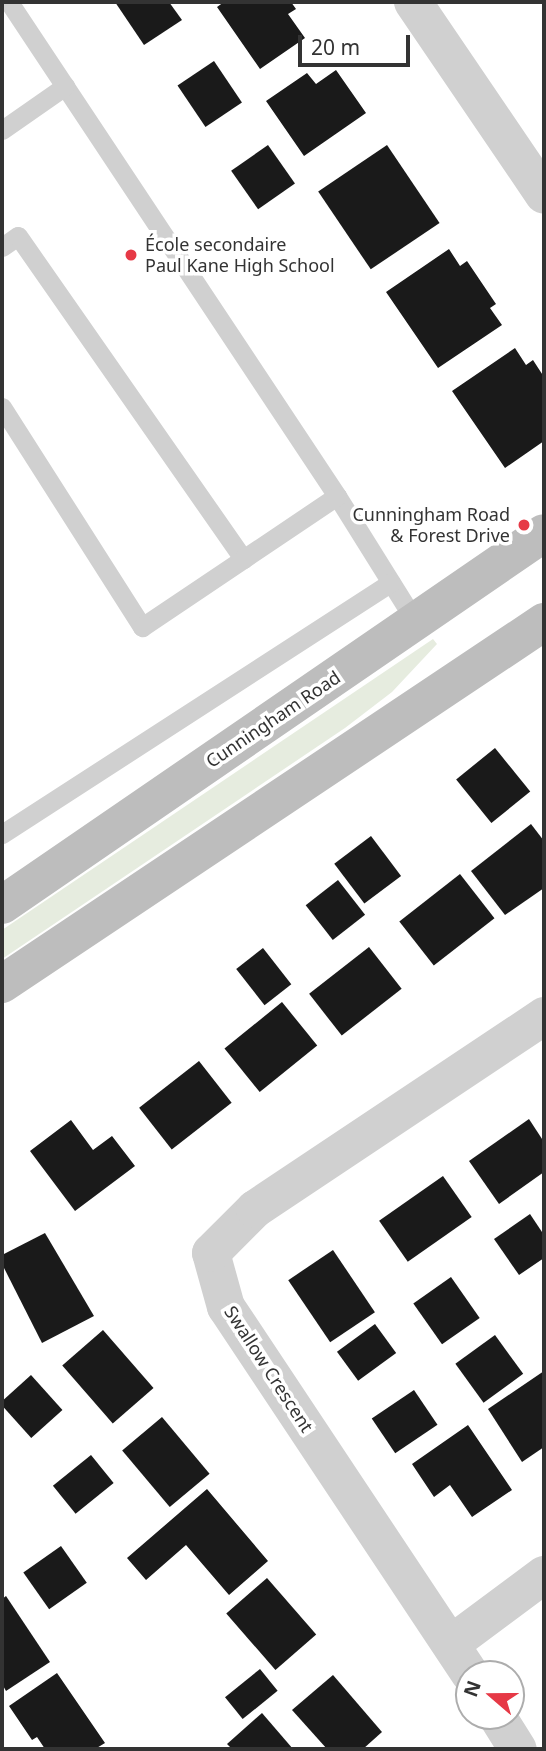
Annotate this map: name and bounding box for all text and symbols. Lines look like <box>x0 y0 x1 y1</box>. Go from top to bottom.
scale bar <box>301 21 413 65</box>
text: 20 m <box>311 33 360 61</box>
place label: École secondaire Paul Kane High School <box>145 234 335 276</box>
marker: École secondaire Paul Kane High School <box>123 247 139 263</box>
place label: Cunningham Road & Forest Drive <box>352 504 510 546</box>
marker: Cunningham Road & Forest Drive <box>516 517 532 533</box>
street label: Cunningham Road <box>202 666 344 772</box>
street label: Swallow Crescent <box>220 1302 318 1436</box>
north arrow <box>455 1660 525 1730</box>
text: N <box>457 1677 487 1700</box>

